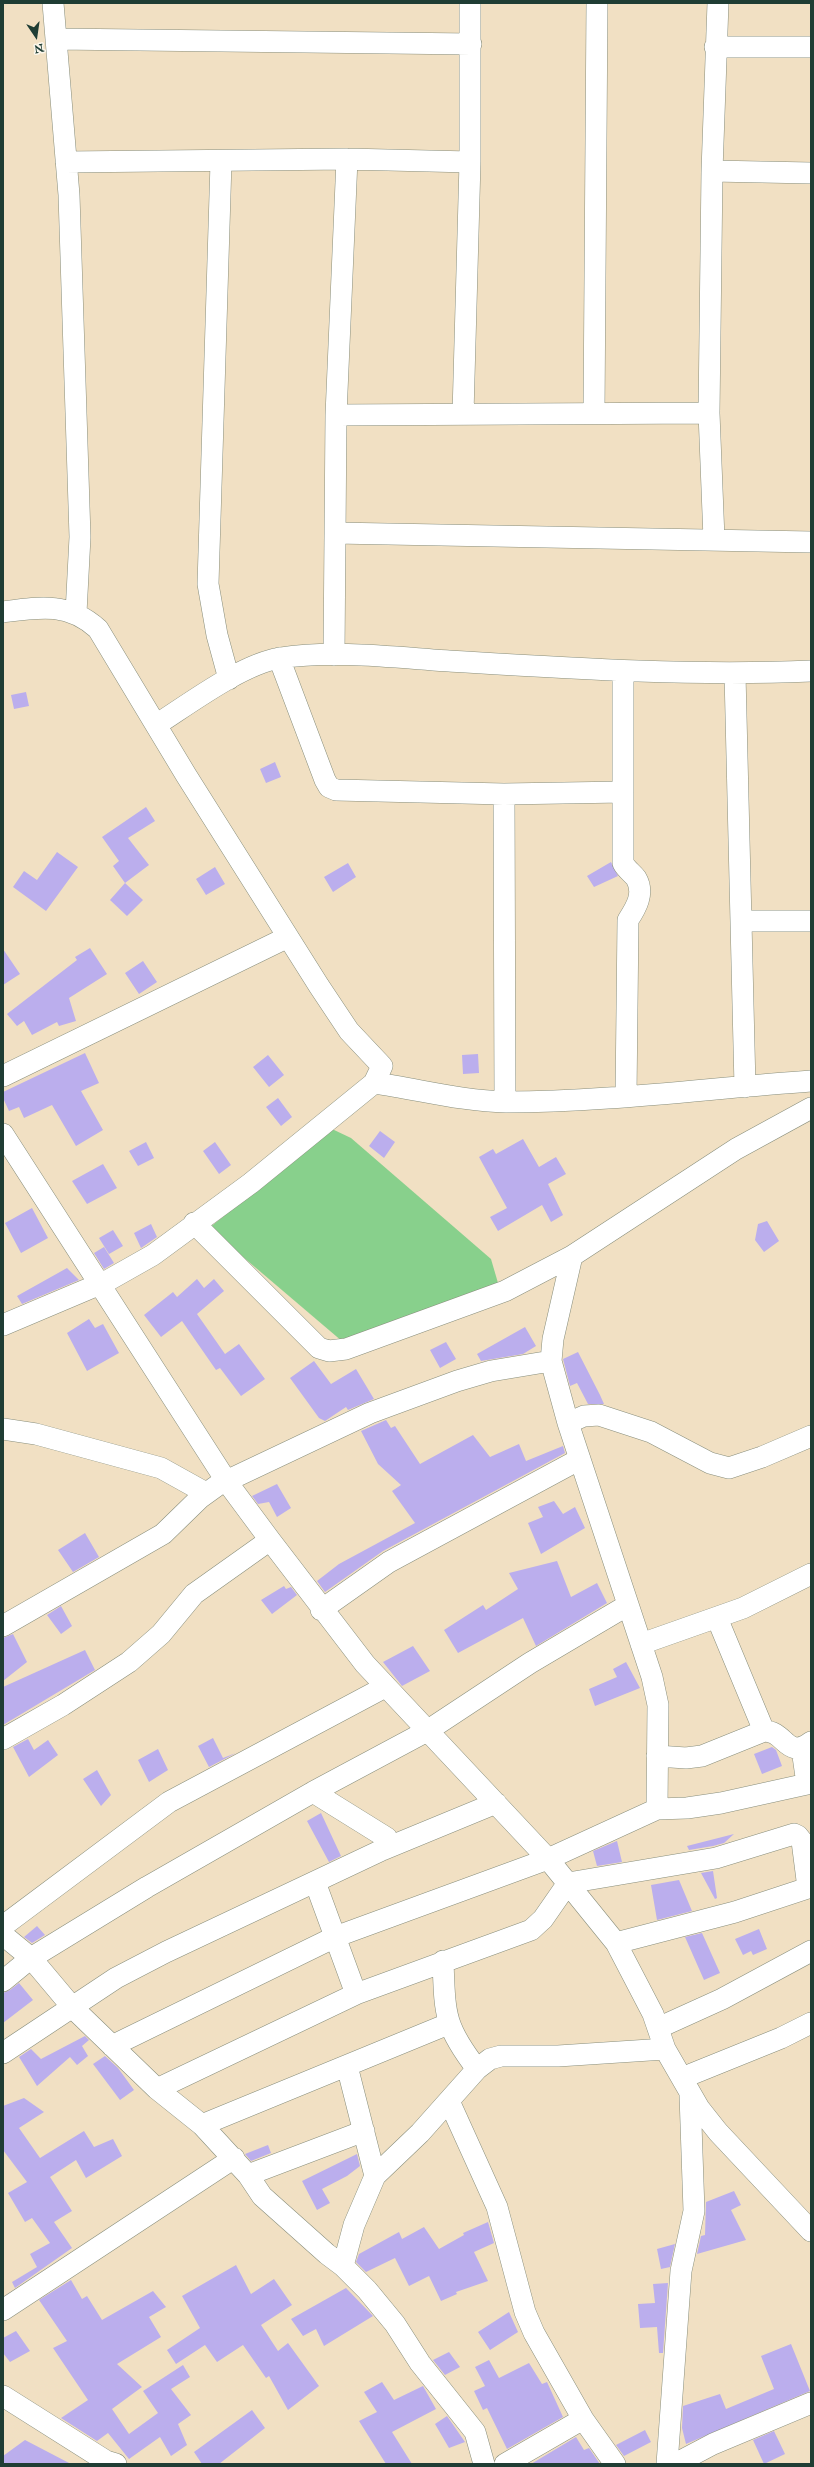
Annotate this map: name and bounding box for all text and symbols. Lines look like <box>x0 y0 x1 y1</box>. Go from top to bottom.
north arrow <box>16 16 56 56</box>
text: N <box>32 40 45 56</box>

